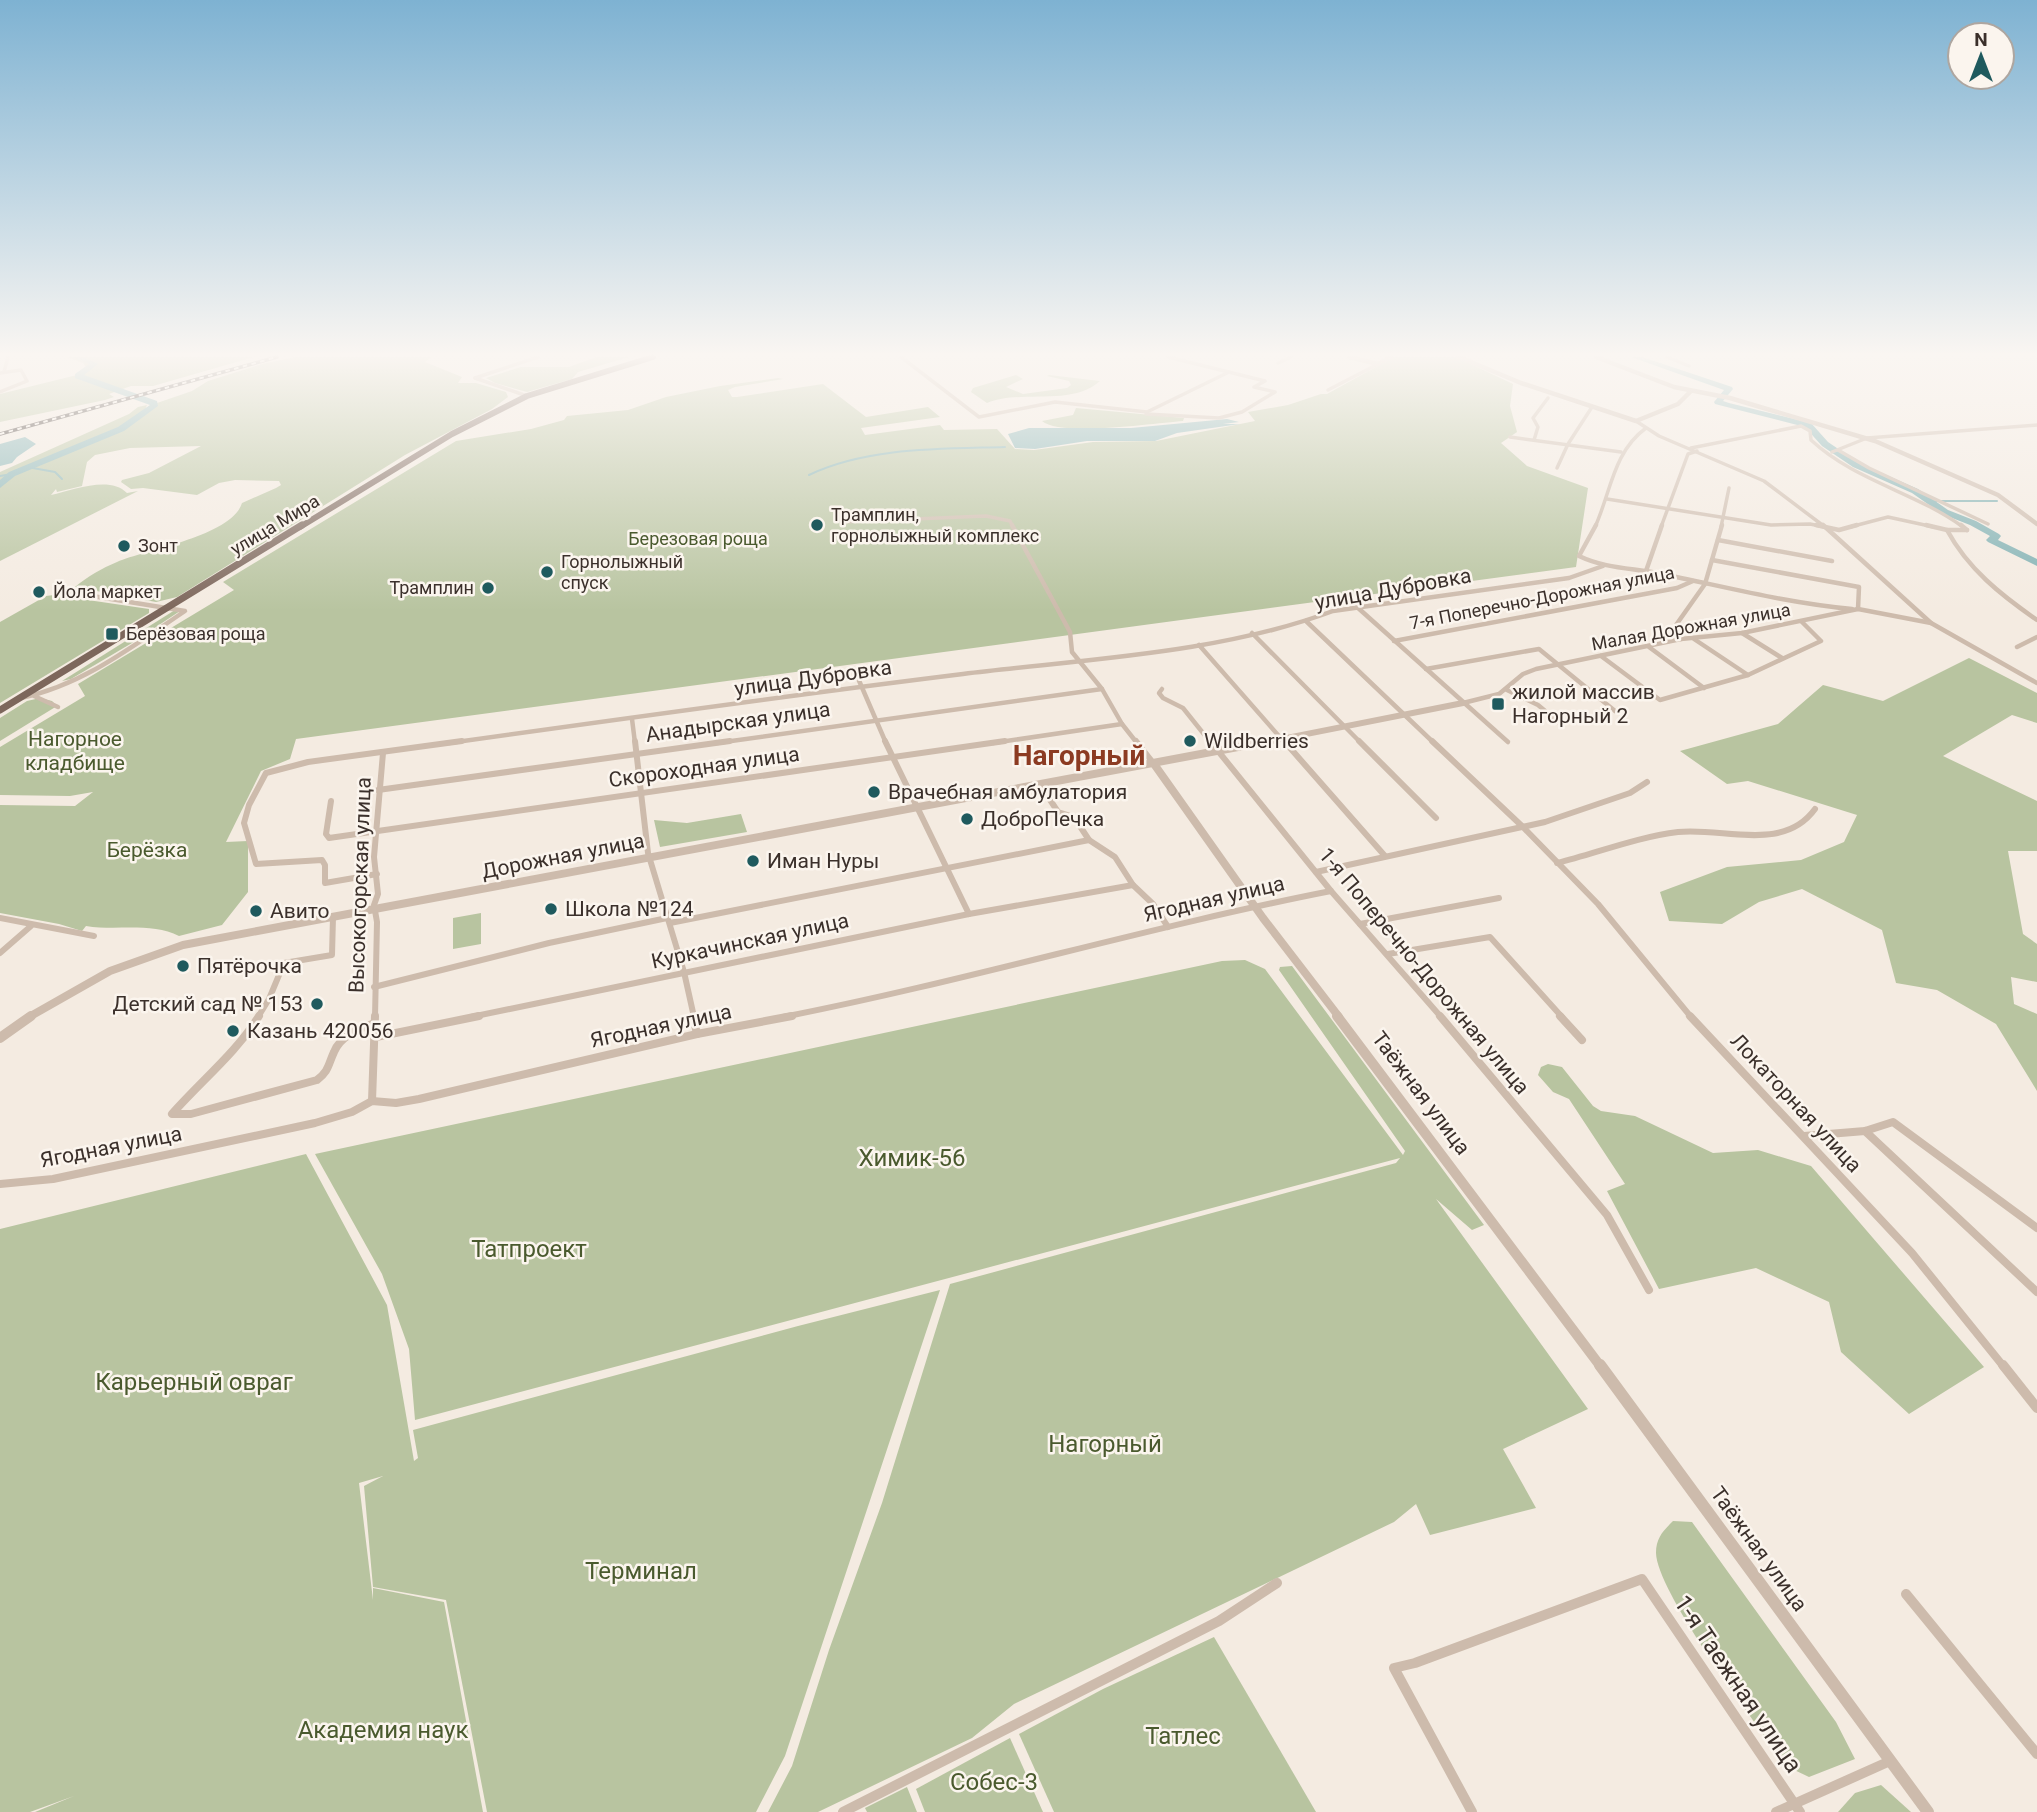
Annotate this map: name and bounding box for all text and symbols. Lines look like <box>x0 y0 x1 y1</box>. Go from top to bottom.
north arrow <box>1946 21 2016 91</box>
text: N <box>1974 28 1988 51</box>
street label: улица Мира <box>227 490 323 559</box>
place label: Трамплин, горнолыжный комплекс <box>831 504 1039 546</box>
marker: Трамплин, горнолыжный комплекс <box>809 517 825 533</box>
park label: Березовая роща <box>628 528 768 549</box>
place label: Зонт <box>138 535 178 556</box>
marker: Зонт <box>116 538 132 554</box>
place label: Горнолыжный спуск <box>561 551 683 593</box>
street label: 7-я Поперечно-Дорожная улица <box>1408 562 1676 634</box>
street label: улица Дубровка <box>1313 563 1473 615</box>
marker: Горнолыжный спуск <box>539 564 555 580</box>
place label: Трамплин <box>389 577 474 598</box>
marker: Трамплин <box>480 580 496 596</box>
place label: Йола маркет <box>53 581 162 602</box>
marker: Йола маркет <box>31 584 47 600</box>
street label: Малая Дорожная улица <box>1590 599 1792 654</box>
place label: Берёзовая роща <box>126 623 265 644</box>
marker: Берёзовая роща <box>104 626 120 642</box>
street label: улица Дубровка <box>733 655 893 701</box>
place label: жилой массив Нагорный 2 <box>1512 680 1655 728</box>
marker: жилой массив Нагорный 2 <box>1490 696 1506 712</box>
street label: Анадырская улица <box>644 697 832 747</box>
park label: Нагорное кладбище <box>25 727 125 775</box>
place label: Wildberries <box>1204 729 1309 753</box>
marker: Wildberries <box>1182 733 1198 749</box>
district label: Нагорный <box>1013 739 1145 772</box>
street label: Скороходная улица <box>607 742 801 792</box>
street label: Высокогорская улица <box>344 777 376 993</box>
place label: Врачебная амбулатория <box>888 780 1127 804</box>
marker: Врачебная амбулатория <box>866 784 882 800</box>
place label: ДоброПечка <box>981 807 1104 831</box>
marker: ДоброПечка <box>959 811 975 827</box>
street label: Дорожная улица <box>480 828 646 884</box>
park label: Берёзка <box>107 838 187 862</box>
street label: 1-я Поперечно-Дорожная улица <box>1314 843 1534 1099</box>
place label: Иман Нуры <box>767 849 879 873</box>
marker: Иман Нуры <box>745 853 761 869</box>
street label: Ягодная улица <box>1141 871 1287 927</box>
place label: Школа №124 <box>565 897 694 921</box>
place label: Авито <box>270 899 329 923</box>
marker: Школа №124 <box>543 901 559 917</box>
marker: Авито <box>248 903 264 919</box>
street label: Куркачинская улица <box>649 908 851 974</box>
place label: Пятёрочка <box>197 954 302 978</box>
marker: Пятёрочка <box>175 958 191 974</box>
place label: Детский сад № 153 <box>113 992 303 1016</box>
marker: Детский сад № 153 <box>309 996 325 1012</box>
street label: Ягодная улица <box>588 999 734 1053</box>
place label: Казань 420056 <box>247 1019 394 1043</box>
marker: Казань 420056 <box>225 1023 241 1039</box>
street label: Таёжная улица <box>1367 1027 1475 1159</box>
street label: Локаторная улица <box>1726 1029 1866 1177</box>
street label: Ягодная улица <box>38 1122 184 1172</box>
park label: Химик-56 <box>858 1144 966 1172</box>
park label: Татпроект <box>471 1235 587 1263</box>
park label: Карьерный овраг <box>95 1368 293 1396</box>
park label: Нагорный <box>1048 1430 1162 1458</box>
street label: Таёжная улица <box>1706 1482 1812 1616</box>
park label: Терминал <box>585 1557 697 1585</box>
street label: 1-я Таежная улица <box>1668 1590 1808 1778</box>
park label: Академия наук <box>298 1716 468 1744</box>
park label: Татлес <box>1145 1722 1221 1750</box>
park label: Собес-3 <box>950 1768 1038 1796</box>

